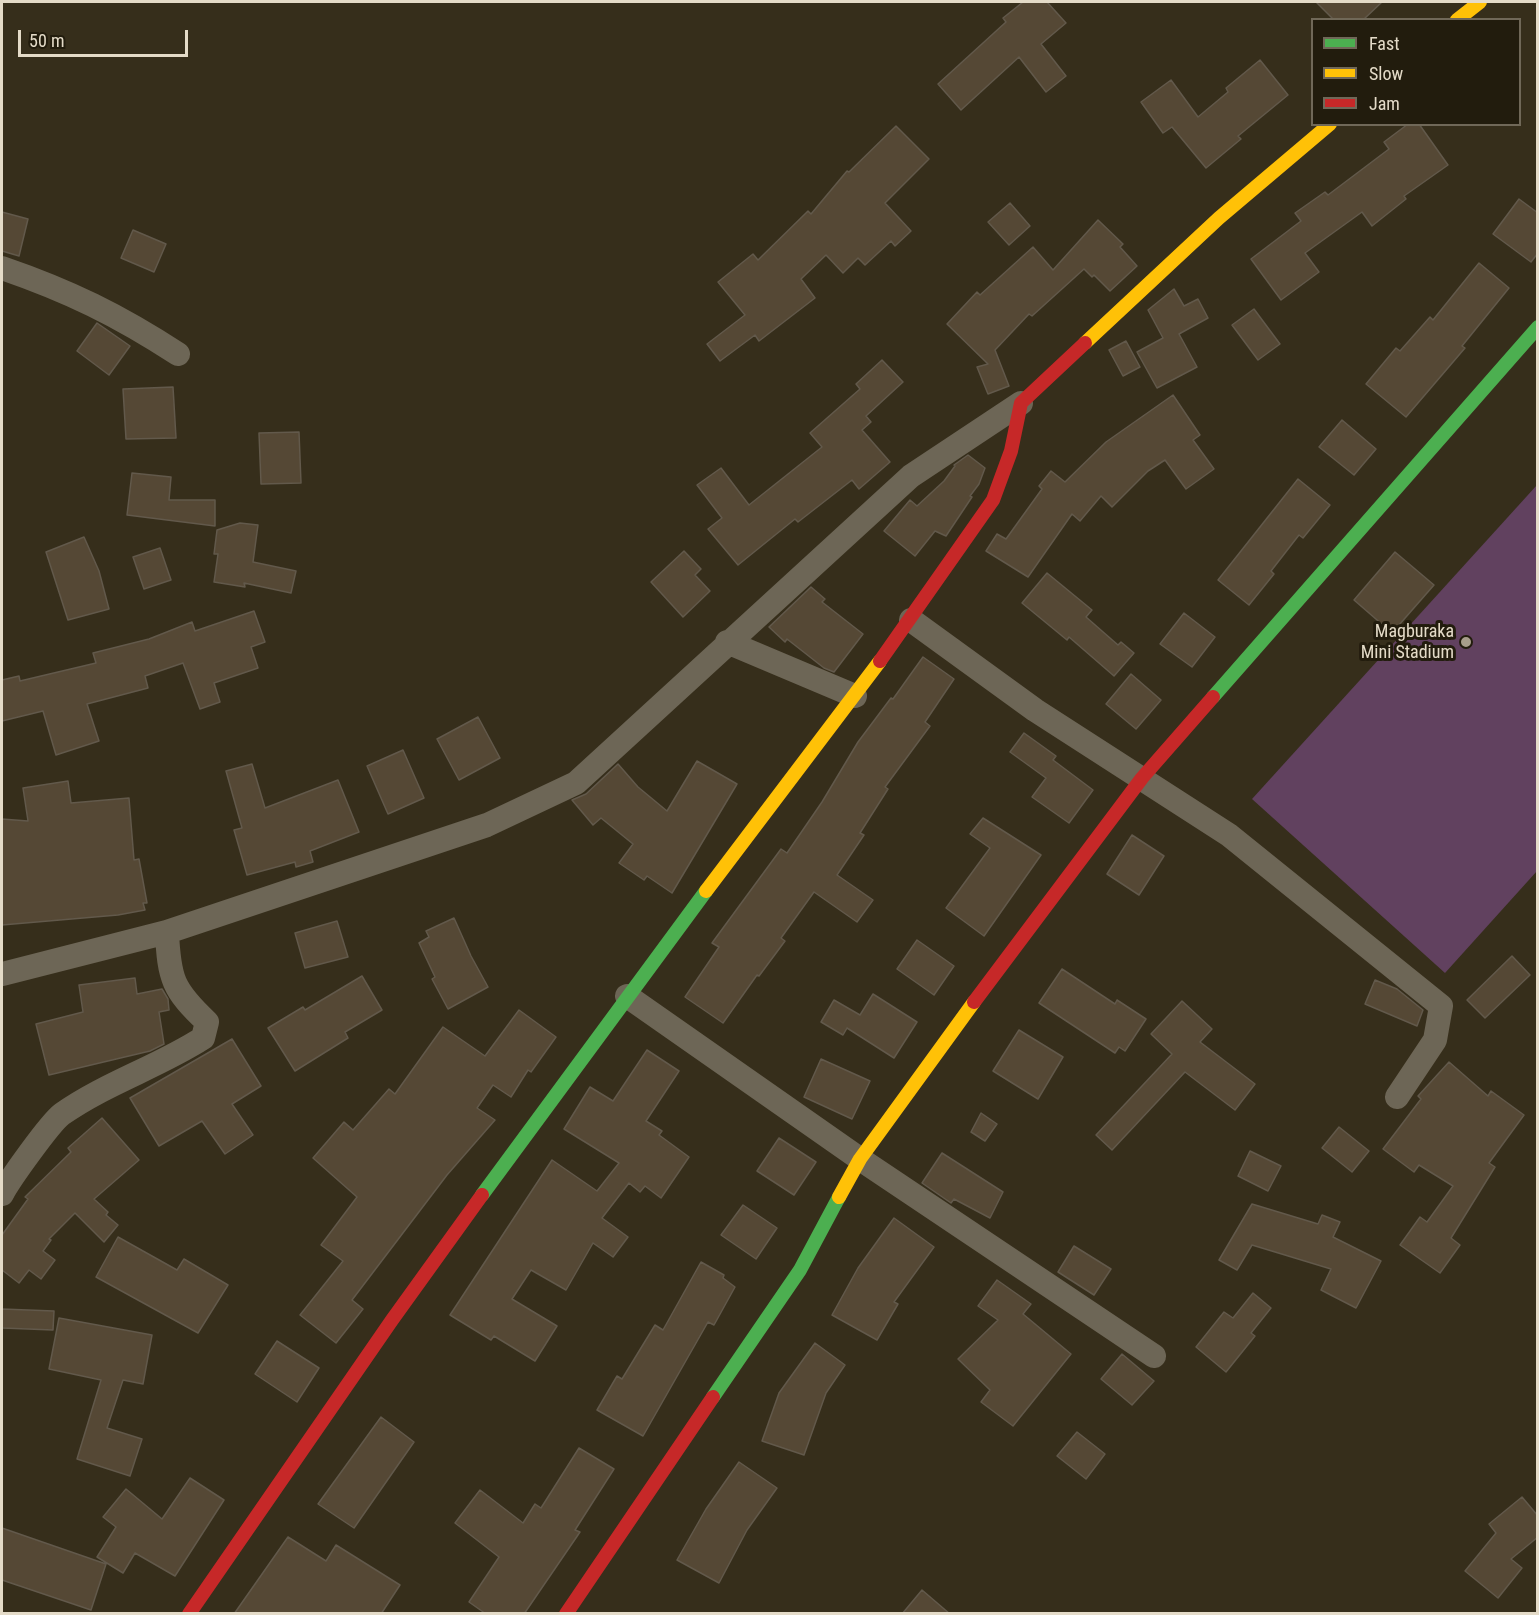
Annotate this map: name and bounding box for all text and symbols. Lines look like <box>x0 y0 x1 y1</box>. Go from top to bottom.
scale bar <box>21 18 190 56</box>
legend <box>1311 18 1521 126</box>
text: 50 m <box>29 30 64 51</box>
text: Fast <box>1369 33 1400 54</box>
text: Slow <box>1369 63 1403 84</box>
text: Jam <box>1369 93 1400 114</box>
place label: Magburaka Mini Stadium <box>1361 621 1454 664</box>
marker: Magburaka Mini Stadium <box>1459 635 1473 649</box>

